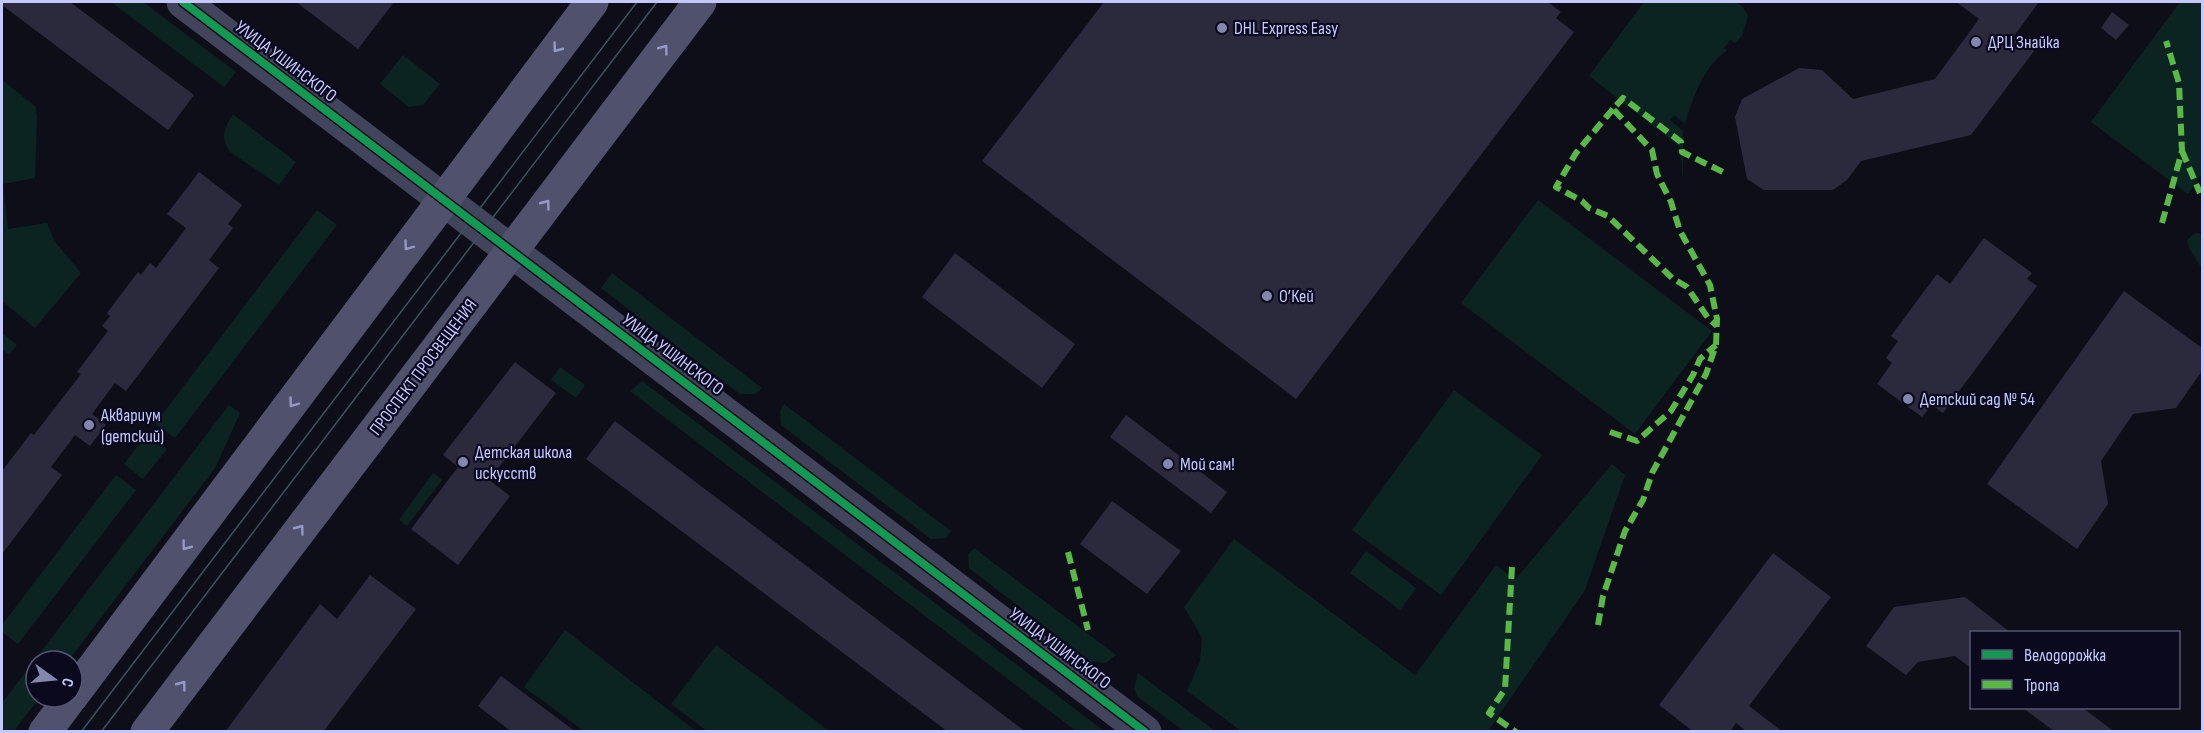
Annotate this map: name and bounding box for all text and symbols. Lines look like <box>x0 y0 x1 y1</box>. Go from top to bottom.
street label: УЛИЦА УШИНСКОГО <box>231 16 341 107</box>
place label: DHL Express Easy <box>1234 18 1338 39</box>
marker: DHL Express Easy <box>1215 21 1229 35</box>
place label: ДРЦ Знайка <box>1988 32 2060 53</box>
marker: ДРЦ Знайка <box>1969 35 1983 49</box>
one-way arrow <box>553 42 564 53</box>
one-way arrow <box>657 44 668 55</box>
one-way arrow <box>539 200 550 211</box>
one-way arrow <box>404 239 415 250</box>
place label: О’Кей <box>1279 286 1314 307</box>
marker: О’Кей <box>1260 289 1274 303</box>
street label: ПРОСПЕКТ ПРОСВЕЩЕНИЯ <box>365 295 482 440</box>
street label: УЛИЦА УШИНСКОГО <box>618 309 728 400</box>
place label: Детский сад № 54 <box>1920 389 2035 410</box>
marker: Детский сад № 54 <box>1901 392 1915 406</box>
one-way arrow <box>289 396 300 407</box>
place label: Аквариум (детский) <box>100 405 164 447</box>
marker: Аквариум (детский) <box>82 418 96 432</box>
place label: Детская школа искусств <box>475 442 572 484</box>
place label: Мой сам! <box>1180 454 1235 475</box>
marker: Детская школа искусств <box>456 455 470 469</box>
marker: Мой сам! <box>1161 457 1175 471</box>
one-way arrow <box>292 525 303 536</box>
one-way arrow <box>183 539 194 550</box>
street label: УЛИЦА УШИНСКОГО <box>1005 603 1115 694</box>
legend <box>1970 631 2180 709</box>
text: Велодорожка <box>2024 645 2106 666</box>
north arrow <box>24 649 84 709</box>
text: Тропа <box>2024 675 2060 696</box>
text: С <box>57 676 77 689</box>
one-way arrow <box>175 680 186 691</box>

